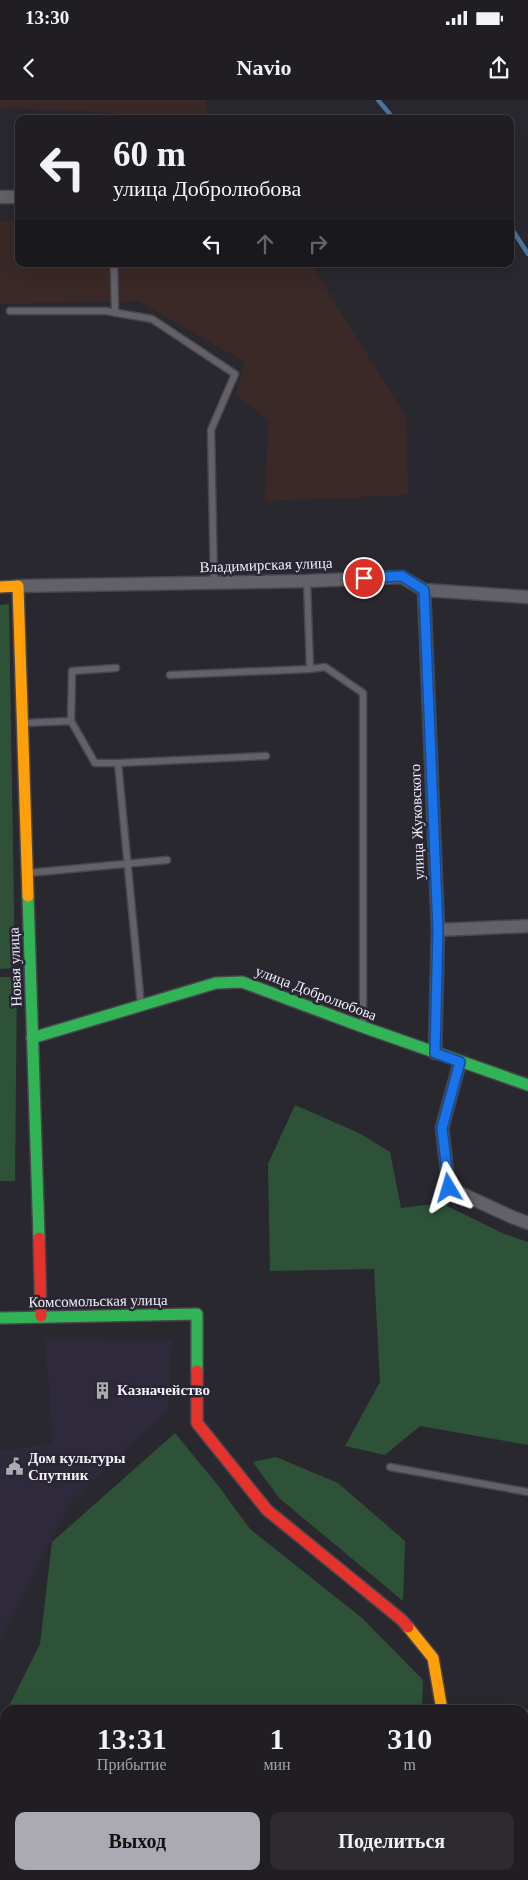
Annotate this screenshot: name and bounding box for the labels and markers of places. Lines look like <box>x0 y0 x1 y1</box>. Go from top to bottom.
pin <box>343 557 385 599</box>
building icon: Казначейство <box>93 1380 113 1400</box>
place label: Казначейство <box>117 1382 210 1398</box>
place label: Дом культуры Спутник <box>28 1450 126 1483</box>
public building icon: Дом культуры Спутник <box>4 1457 24 1477</box>

